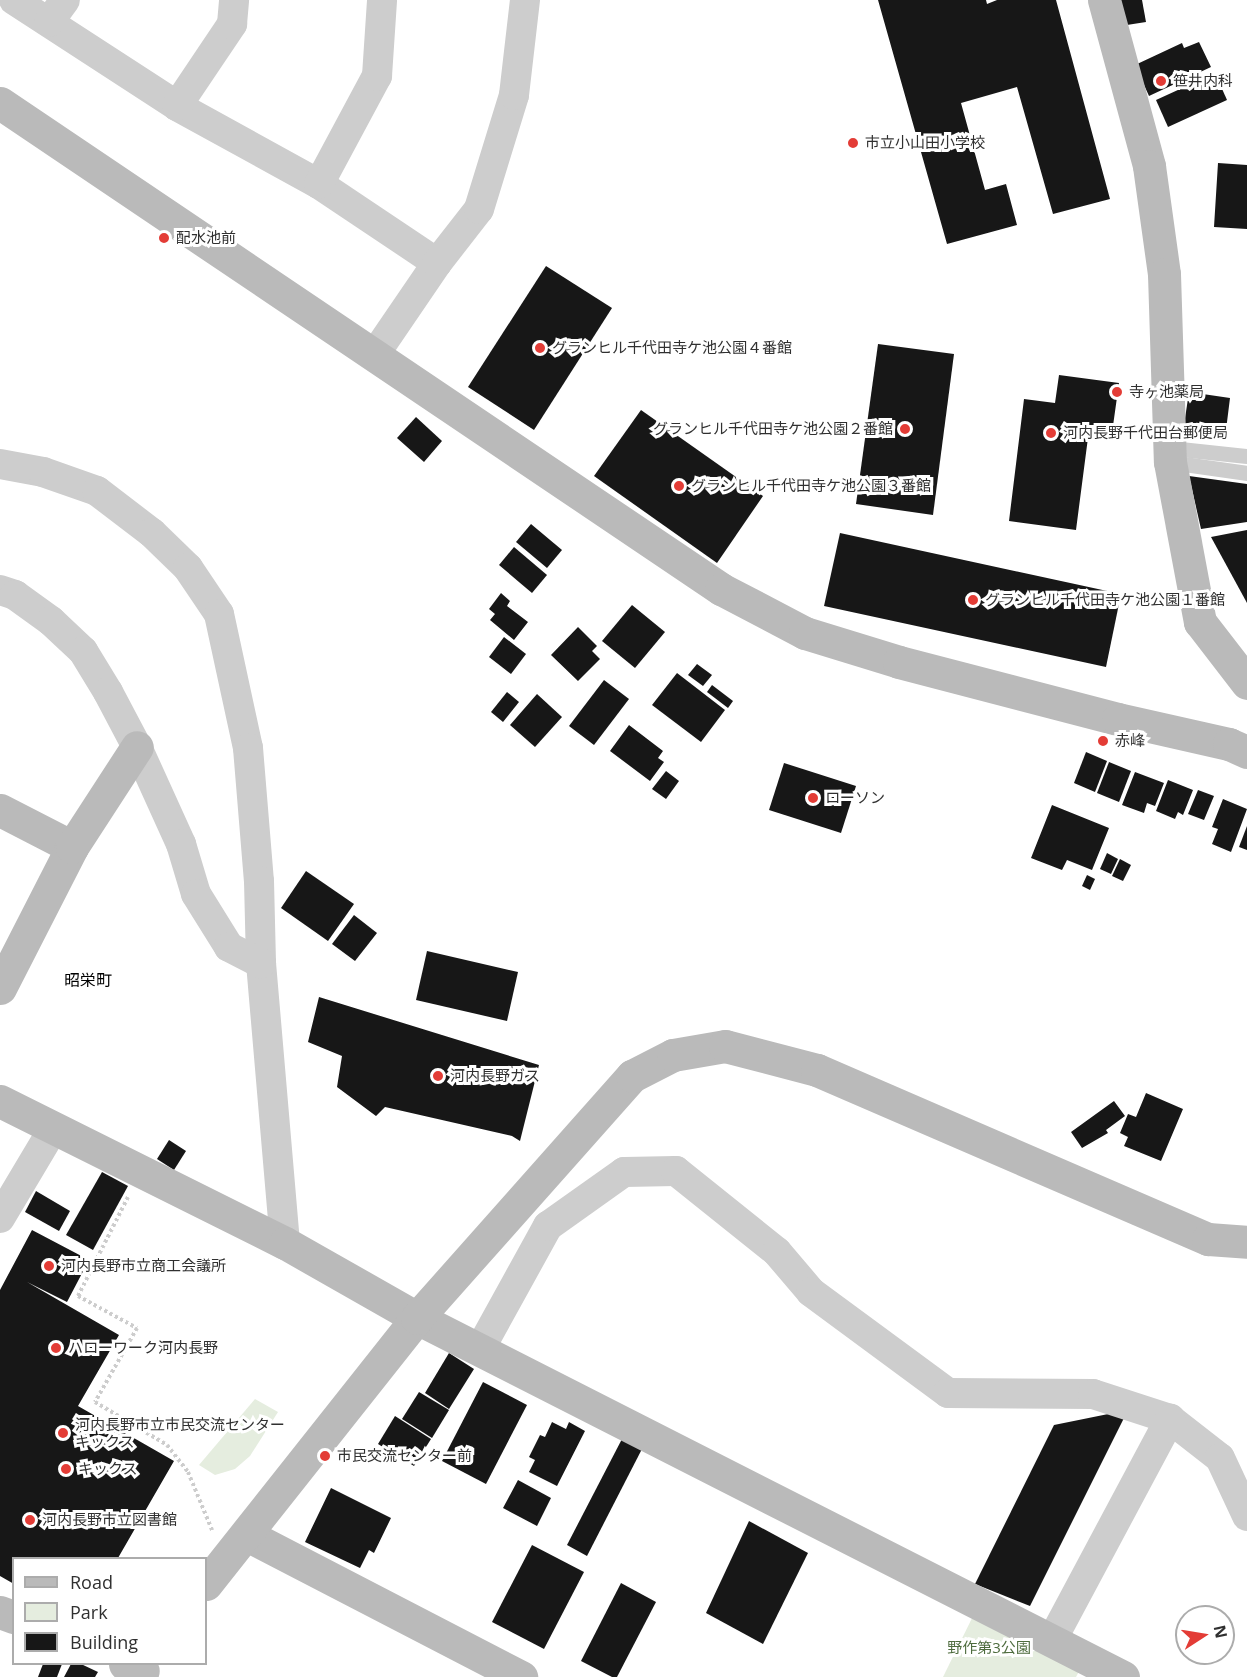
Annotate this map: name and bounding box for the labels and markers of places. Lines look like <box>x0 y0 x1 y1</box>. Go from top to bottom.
place label: 笹井内科 <box>1173 72 1233 90</box>
marker: 笹井内科 <box>1154 74 1168 88</box>
place label: 市立小山田小学校 <box>865 134 985 152</box>
marker: 市立小山田小学校 <box>846 136 860 150</box>
place label: 配水池前 <box>176 229 236 247</box>
marker: 配水池前 <box>157 231 171 245</box>
place label: グランヒル千代田寺ケ池公園４番館 <box>552 339 792 357</box>
marker: グランヒル千代田寺ケ池公園４番館 <box>533 341 547 355</box>
place label: 寺ヶ池薬局 <box>1129 383 1204 401</box>
marker: 寺ヶ池薬局 <box>1110 385 1124 399</box>
place label: グランヒル千代田寺ケ池公園２番館 <box>653 420 893 438</box>
marker: グランヒル千代田寺ケ池公園２番館 <box>898 422 912 436</box>
place label: 河内長野千代田台郵便局 <box>1063 424 1228 442</box>
marker: 河内長野千代田台郵便局 <box>1044 426 1058 440</box>
place label: グランヒル千代田寺ケ池公園３番館 <box>691 477 931 495</box>
marker: グランヒル千代田寺ケ池公園３番館 <box>672 479 686 493</box>
place label: グランヒル千代田寺ケ池公園１番館 <box>985 591 1225 609</box>
marker: グランヒル千代田寺ケ池公園１番館 <box>966 593 980 607</box>
place label: 赤峰 <box>1115 732 1145 750</box>
marker: 赤峰 <box>1096 734 1110 748</box>
place label: ローソン <box>825 789 885 807</box>
marker: ローソン <box>806 791 820 805</box>
place label: 河内長野ガス <box>450 1067 540 1085</box>
marker: 河内長野ガス <box>431 1069 445 1083</box>
place label: 河内長野市立商工会議所 <box>61 1257 226 1275</box>
marker: 河内長野市立商工会議所 <box>42 1259 56 1273</box>
place label: ハローワーク河内長野 <box>68 1339 218 1357</box>
marker: ハローワーク河内長野 <box>49 1341 63 1355</box>
place label: 河内長野市立市民交流センター キックス <box>75 1415 285 1450</box>
marker: 河内長野市立市民交流センター キックス <box>56 1426 70 1440</box>
place label: 市民交流センター前 <box>337 1447 472 1465</box>
marker: 市民交流センター前 <box>318 1449 332 1463</box>
place label: キックス <box>78 1460 138 1478</box>
marker: キックス <box>59 1462 73 1476</box>
place label: 河内長野市立図書館 <box>42 1511 177 1529</box>
marker: 河内長野市立図書館 <box>23 1513 37 1527</box>

